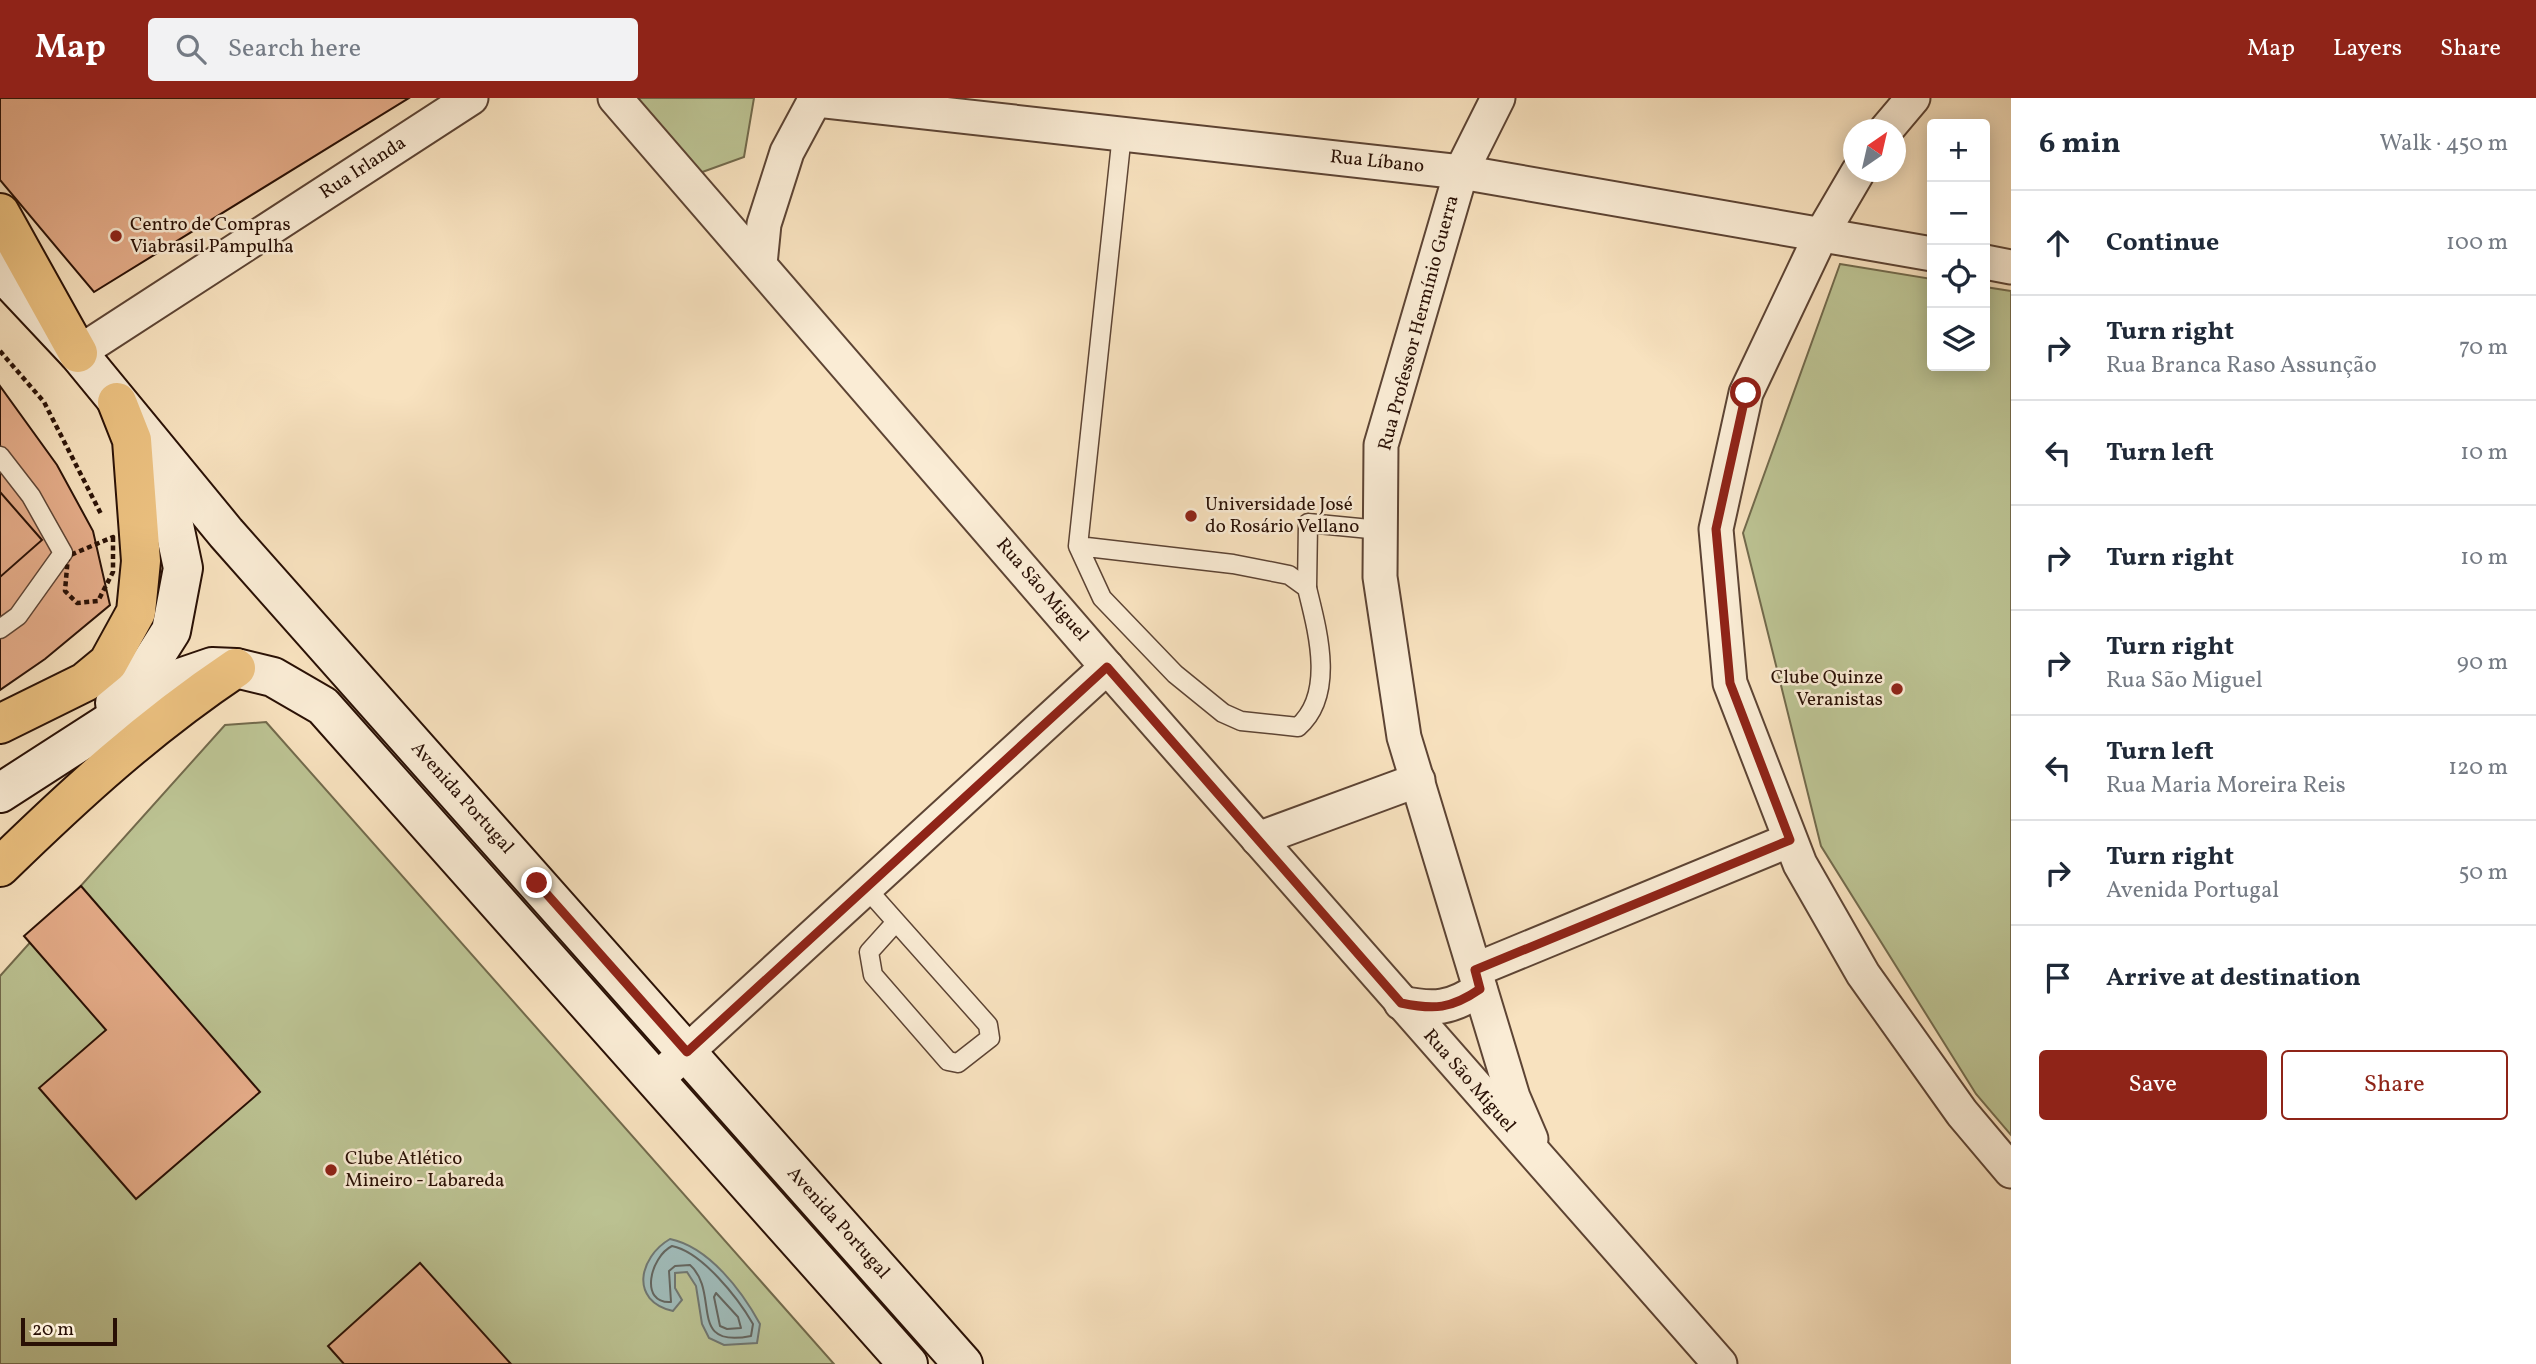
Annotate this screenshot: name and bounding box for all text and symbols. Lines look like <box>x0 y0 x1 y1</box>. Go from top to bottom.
search box <box>148 18 638 81</box>
text: Map <box>35 26 106 72</box>
icon: search <box>172 30 210 68</box>
text: Search here <box>228 31 361 67</box>
text: Map <box>2247 32 2295 66</box>
text: Layers <box>2333 32 2402 66</box>
text: Share <box>2440 32 2501 66</box>
north arrow <box>1843 119 1906 182</box>
map controls <box>1927 119 1990 371</box>
button: + <box>1927 119 1990 182</box>
text: 6 min <box>2039 123 2121 165</box>
text: Walk · 450 m <box>2380 128 2508 160</box>
street label: Rua Irlanda <box>315 130 411 206</box>
street label: Rua Líbano <box>1329 144 1425 180</box>
button: − <box>1927 182 1990 245</box>
street label: Rua Professor Hermínio Guerra <box>1372 192 1466 454</box>
place label: Centro de Compras Viabrasil Pampulha <box>130 212 294 260</box>
icon: ahead <box>2039 224 2077 262</box>
text: Continue <box>2106 225 2219 261</box>
text: 100 m <box>2446 227 2508 259</box>
marker: Centro de Compras Viabrasil Pampulha <box>108 228 124 244</box>
button: locate <box>1927 245 1990 308</box>
button: layers <box>1927 308 1990 371</box>
text: Turn right <box>2106 314 2234 350</box>
icon: right <box>2039 329 2077 367</box>
text: 70 m <box>2459 332 2508 364</box>
text: Rua Branca Raso Assunção <box>2106 350 2377 382</box>
route start <box>1730 377 1761 408</box>
icon: left <box>2039 434 2077 472</box>
text: Turn left <box>2106 435 2214 471</box>
text: 10 m <box>2460 437 2508 469</box>
place label: Universidade José do Rosário Vellano <box>1205 492 1359 540</box>
marker: Universidade José do Rosário Vellano <box>1183 508 1199 524</box>
street label: Rua São Miguel <box>990 533 1094 648</box>
icon: right <box>2039 539 2077 577</box>
text: Turn right <box>2106 540 2234 576</box>
text: 10 m <box>2460 542 2508 574</box>
text: Turn right <box>2106 629 2234 665</box>
icon: right <box>2039 644 2077 682</box>
text: 90 m <box>2457 647 2508 679</box>
place label: Clube Quinze Veranistas <box>1771 665 1883 713</box>
text: Rua São Miguel <box>2106 665 2263 697</box>
marker: Clube Quinze Veranistas <box>1889 681 1905 697</box>
text: Turn left <box>2106 734 2214 770</box>
street label: Avenida Portugal <box>404 736 520 860</box>
icon: left <box>2039 749 2077 787</box>
text: 120 m <box>2448 752 2508 784</box>
text: Rua Maria Moreira Reis <box>2106 770 2346 802</box>
text: Turn right <box>2106 839 2234 875</box>
icon: right <box>2039 854 2077 892</box>
text: 50 m <box>2459 857 2508 889</box>
route end <box>521 867 552 898</box>
text: Avenida Portugal <box>2106 875 2279 907</box>
icon: arrive <box>2039 959 2077 997</box>
text: Arrive at destination <box>2106 960 2361 996</box>
street label: Rua São Miguel <box>1417 1024 1521 1139</box>
button: Save <box>2039 1050 2267 1120</box>
button: Share <box>2281 1050 2508 1120</box>
place label: Clube Atlético Mineiro - Labareda <box>345 1146 504 1194</box>
street label: Avenida Portugal <box>780 1161 896 1285</box>
marker: Clube Atlético Mineiro - Labareda <box>323 1162 339 1178</box>
scale bar <box>21 1315 117 1347</box>
text: 20 m <box>32 1317 74 1343</box>

